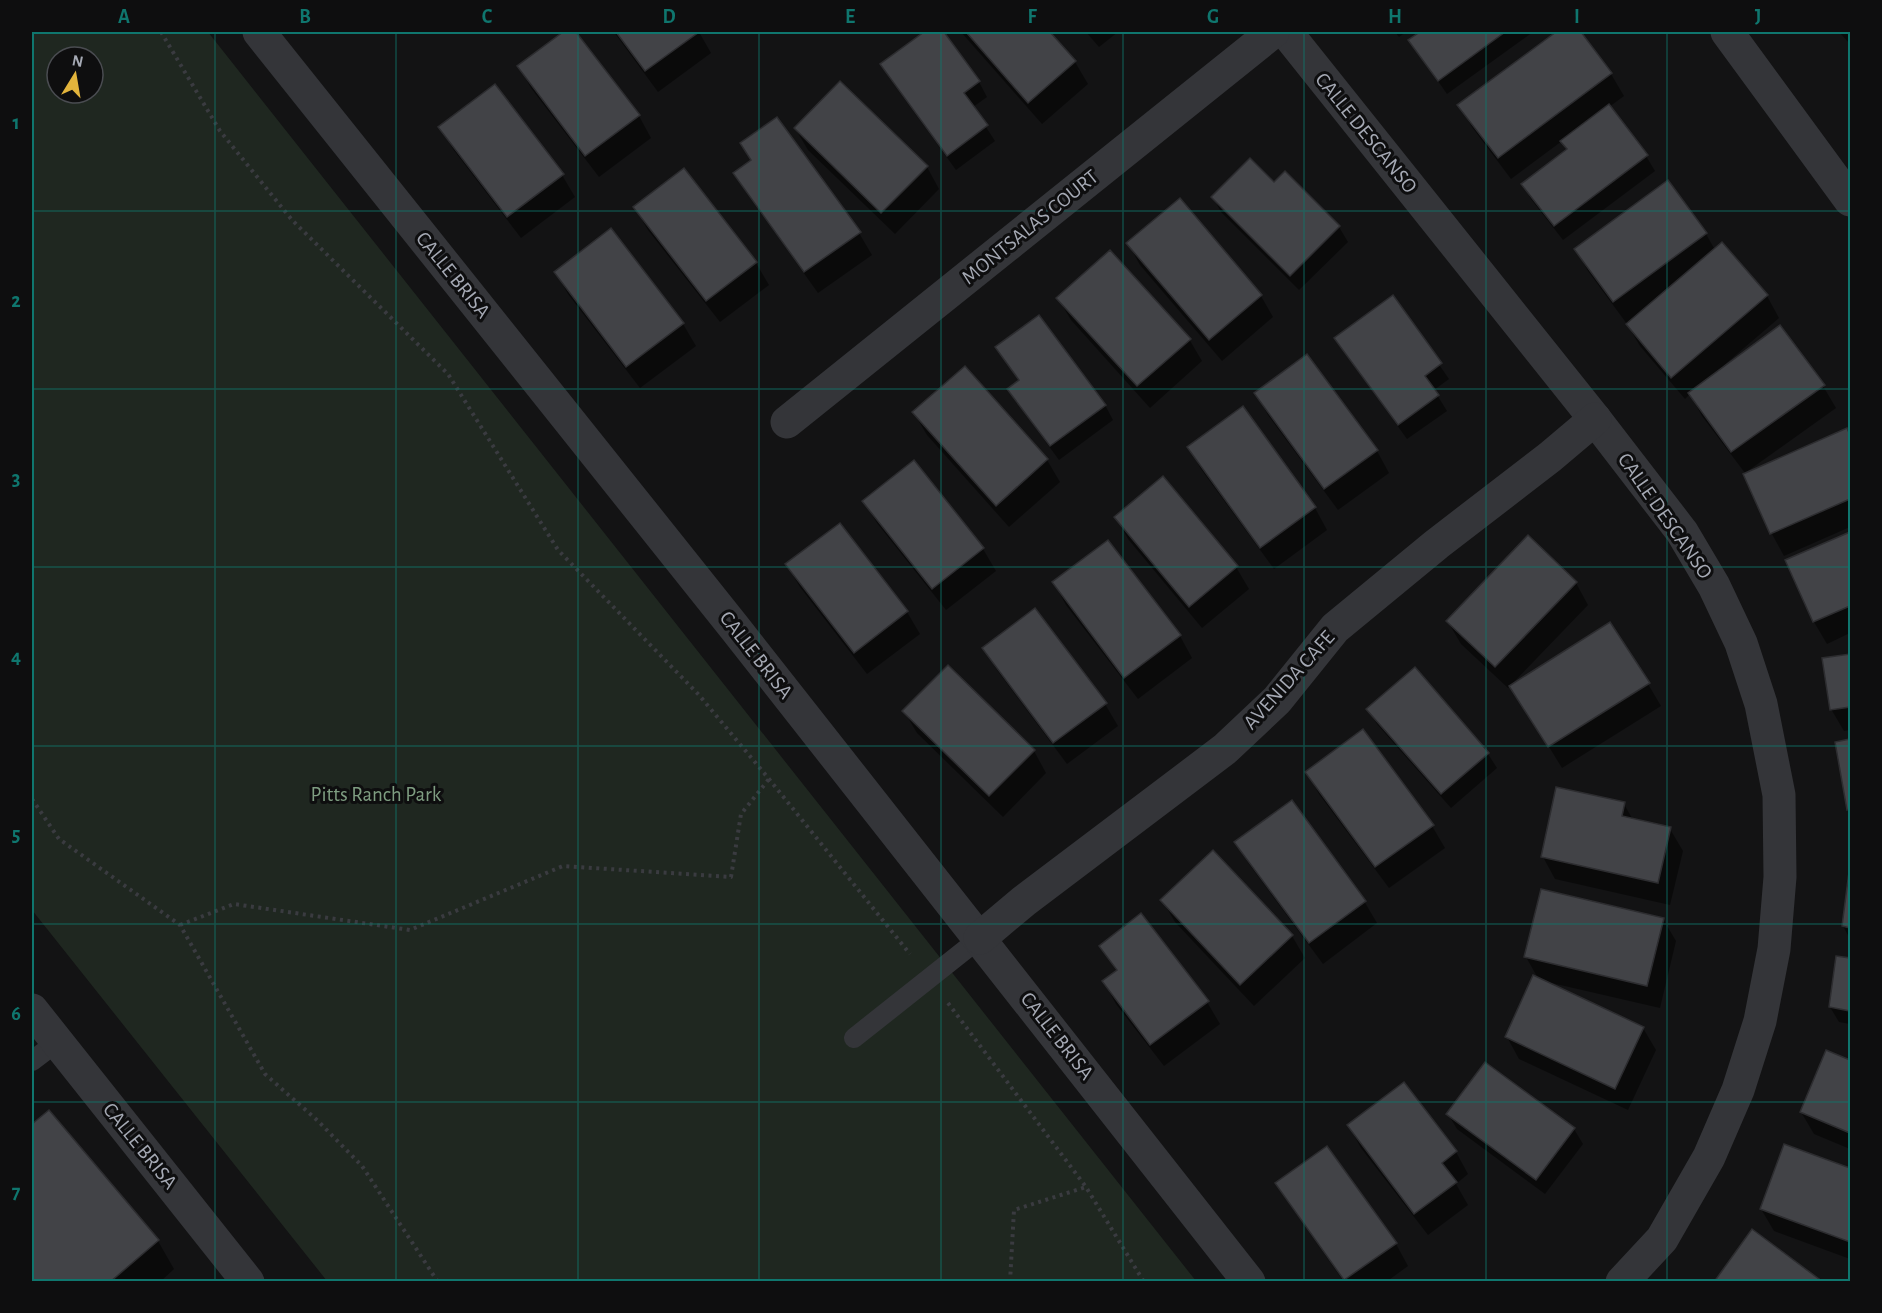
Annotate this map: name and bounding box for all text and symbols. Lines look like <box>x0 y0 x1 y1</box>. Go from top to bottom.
text: A <box>118 7 130 27</box>
text: B <box>299 7 311 27</box>
text: C <box>482 7 493 27</box>
text: D <box>662 7 676 27</box>
text: E <box>845 7 855 27</box>
text: F <box>1027 7 1037 27</box>
text: G <box>1207 7 1219 27</box>
text: H <box>1388 7 1402 27</box>
text: I <box>1574 7 1580 27</box>
text: J <box>1755 7 1761 27</box>
north arrow <box>45 45 105 105</box>
text: N <box>71 52 85 70</box>
street label: CALLE DESCANSO <box>1311 69 1421 197</box>
text: 1 <box>12 113 20 133</box>
street label: MONTSALAS COURT <box>958 166 1102 288</box>
street label: CALLE BRISA <box>412 228 494 322</box>
text: 2 <box>11 291 21 311</box>
street label: CALLE DESCANSO <box>1614 449 1716 583</box>
text: 3 <box>12 469 20 489</box>
street label: CALLE BRISA <box>715 607 797 703</box>
street label: AVENIDA CAFE <box>1239 627 1339 733</box>
text: 4 <box>11 647 21 667</box>
park label: Pitts Ranch Park <box>311 784 442 805</box>
text: 5 <box>12 825 20 845</box>
street label: CALLE BRISA <box>1016 988 1098 1084</box>
text: 6 <box>11 1004 21 1024</box>
street label: CALLE BRISA <box>99 1099 181 1193</box>
text: 7 <box>12 1182 21 1202</box>

